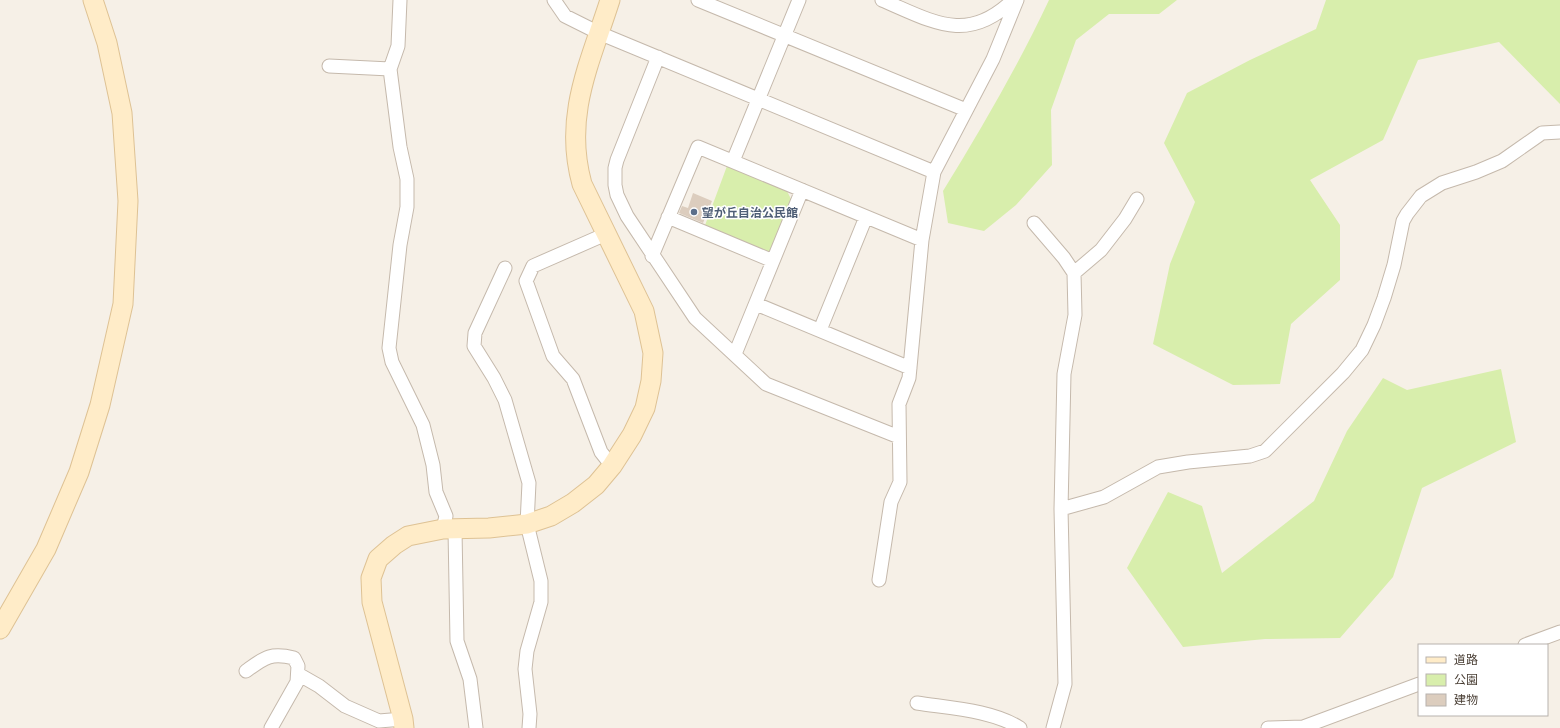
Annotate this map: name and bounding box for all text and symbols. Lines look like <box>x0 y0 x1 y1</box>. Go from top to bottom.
place label: 望が丘自治公民館 <box>702 205 798 220</box>
marker: 望が丘自治公民館 <box>689 207 699 217</box>
legend <box>1418 644 1548 716</box>
text: 道路 <box>1454 652 1478 667</box>
text: 公園 <box>1454 672 1478 687</box>
text: 建物 <box>1454 692 1478 707</box>

